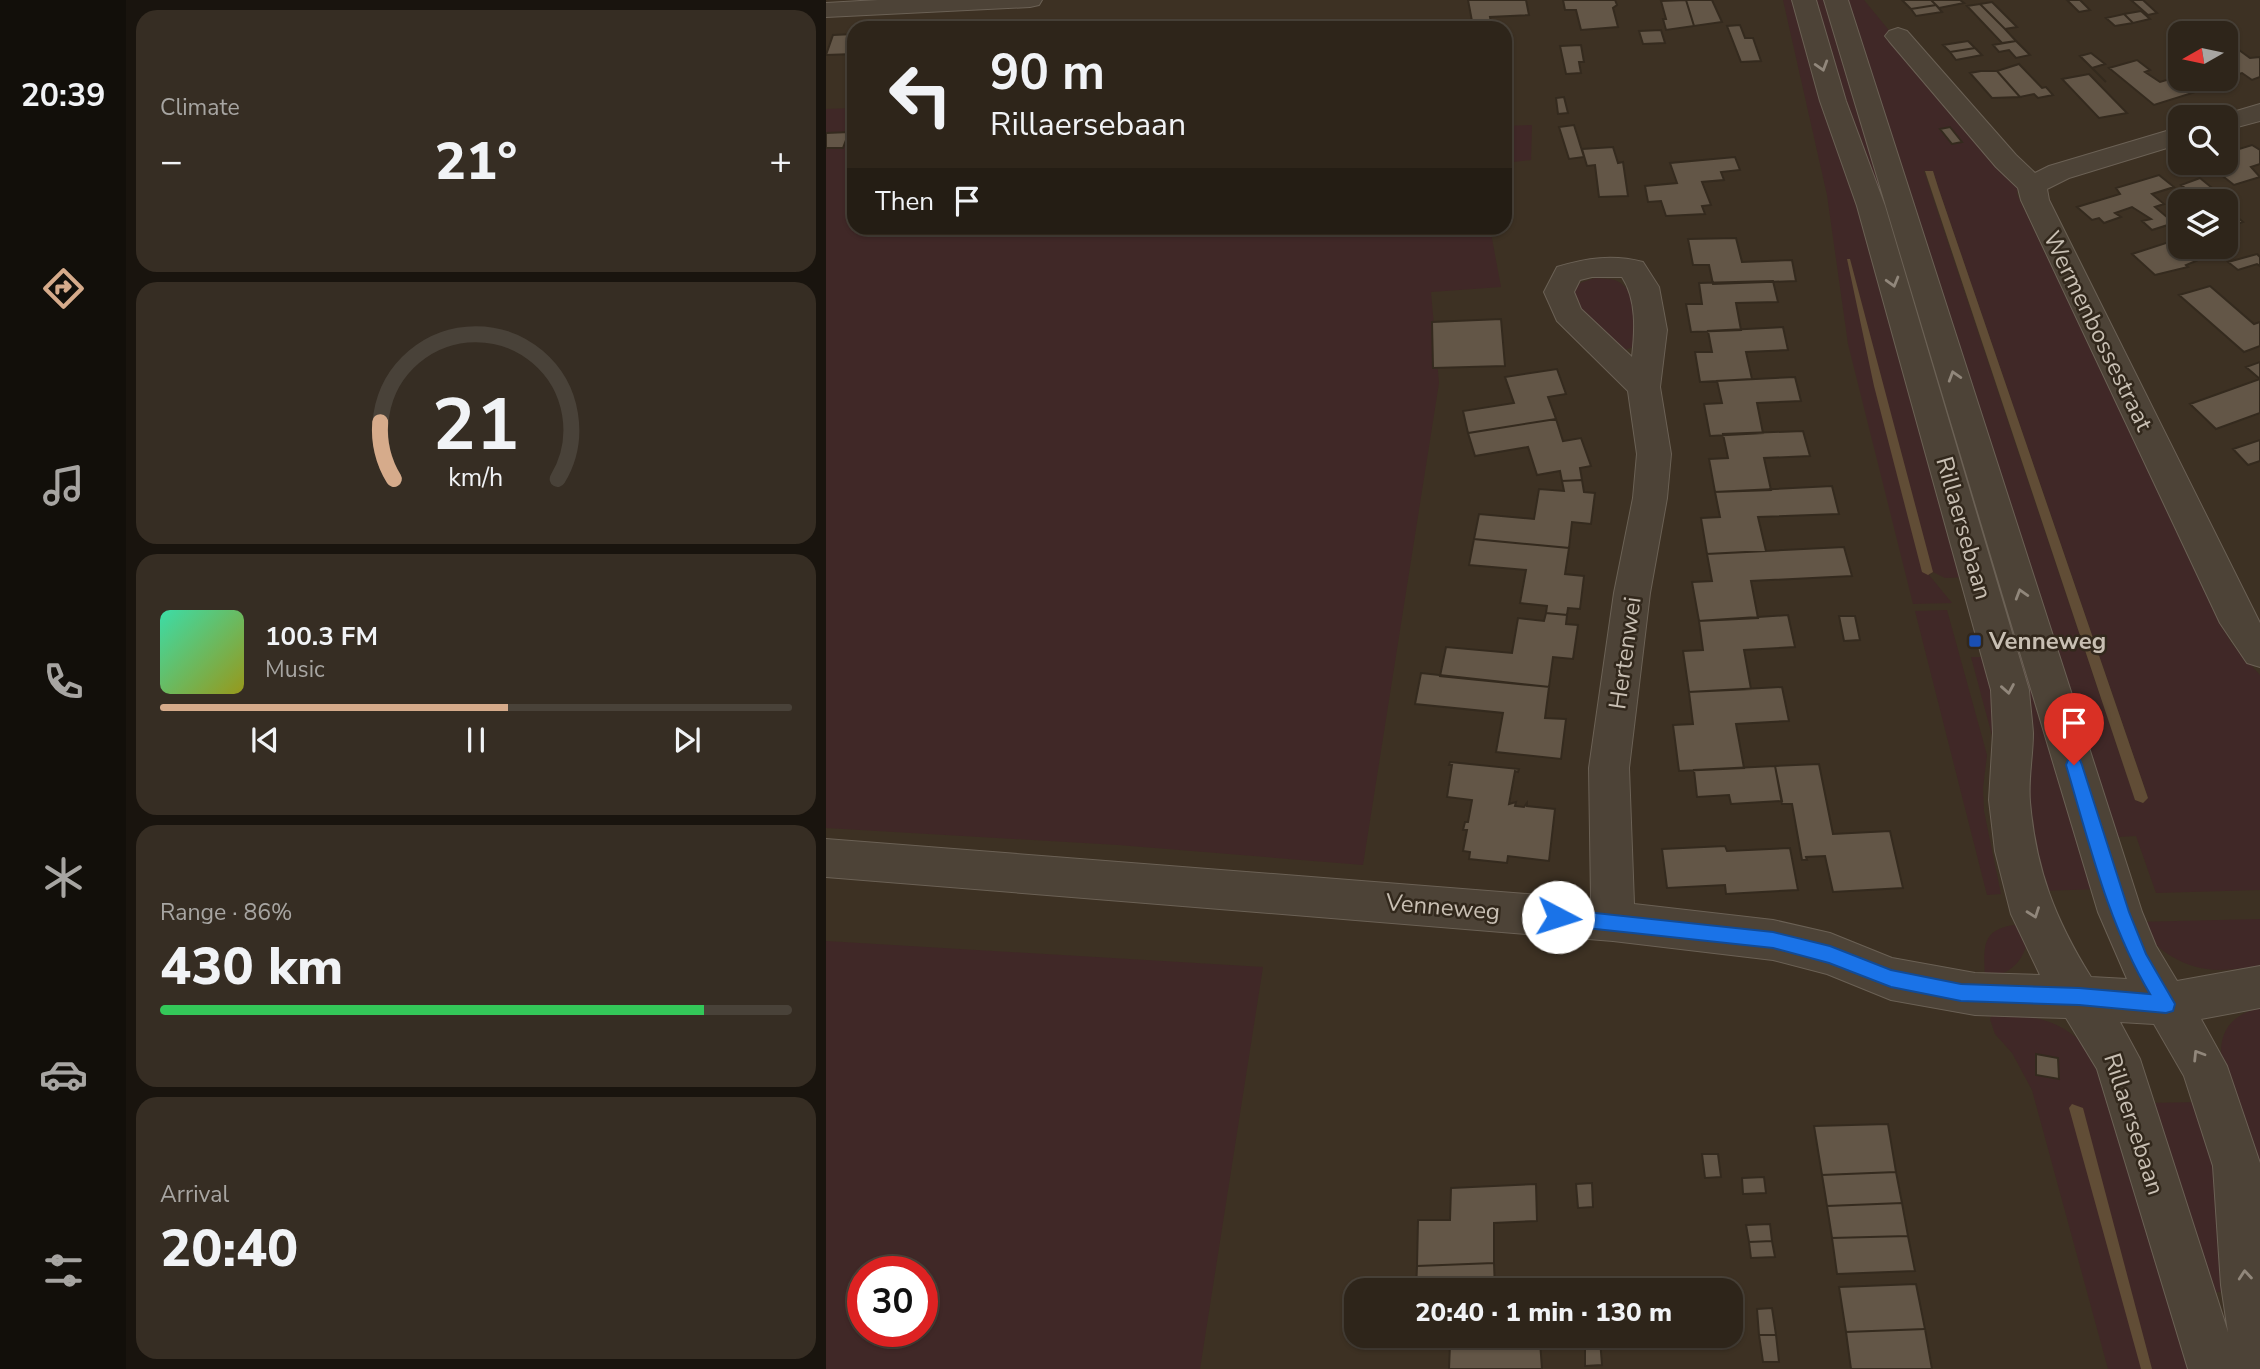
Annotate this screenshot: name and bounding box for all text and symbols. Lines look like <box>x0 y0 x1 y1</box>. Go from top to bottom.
north arrow <box>2168 21 2238 91</box>
map controls <box>2168 21 2238 259</box>
text: 90 m <box>990 39 1105 106</box>
icon: left <box>875 49 966 140</box>
one-way arrow <box>1814 59 1829 71</box>
text: 20:39 <box>21 74 105 117</box>
text: Climate <box>160 92 240 123</box>
text: Rillaersebaan <box>990 103 1186 146</box>
button: search <box>2168 105 2238 175</box>
text: 21° <box>435 126 517 197</box>
text: − <box>160 136 183 187</box>
text: + <box>769 136 792 187</box>
icon: arrive <box>948 182 986 220</box>
text: Then <box>875 184 934 219</box>
button: layers <box>2168 189 2238 259</box>
street label: Wermenbossestraat <box>2036 226 2161 437</box>
icon: directions <box>39 264 88 313</box>
one-way arrow <box>1885 275 1899 287</box>
one-way arrow <box>1947 371 1962 383</box>
text: 21 <box>432 375 520 475</box>
street label: Rillaersebaan <box>1928 453 2000 603</box>
text: km/h <box>448 460 504 494</box>
icon: music <box>39 461 88 510</box>
one-way arrow <box>2015 588 2029 600</box>
street label: Hertenwei <box>1601 595 1649 711</box>
text: 100.3 FM <box>265 619 378 654</box>
place label: Venneweg <box>1988 625 2106 657</box>
marker: Venneweg <box>1967 633 1983 649</box>
text: Music <box>265 654 325 685</box>
icon: phone <box>39 657 88 706</box>
one-way arrow <box>2000 683 2015 695</box>
pin <box>2044 693 2104 765</box>
icon: arrive <box>2055 704 2093 742</box>
icon: previous <box>246 721 284 759</box>
icon: pause <box>457 721 495 759</box>
icon: next <box>668 721 706 759</box>
icon: climate <box>39 853 88 902</box>
position arrow <box>1521 880 1595 954</box>
street label: Venneweg <box>1384 886 1501 928</box>
text: Range · 86% <box>160 897 292 928</box>
one-way arrow <box>2026 907 2040 919</box>
text: 430 km <box>160 931 343 1002</box>
street label: Rillaersebaan <box>2096 1049 2172 1199</box>
icon: car <box>39 1050 88 1099</box>
one-way arrow <box>2193 1050 2206 1063</box>
text: Arrival <box>160 1179 229 1210</box>
text: 20:40 <box>160 1213 298 1284</box>
icon: filters <box>39 1246 88 1295</box>
speed limit sign: 30 <box>847 1256 938 1347</box>
one-way arrow <box>2238 1269 2253 1280</box>
text: 20:40 · 1 min · 130 m <box>1415 1295 1672 1330</box>

